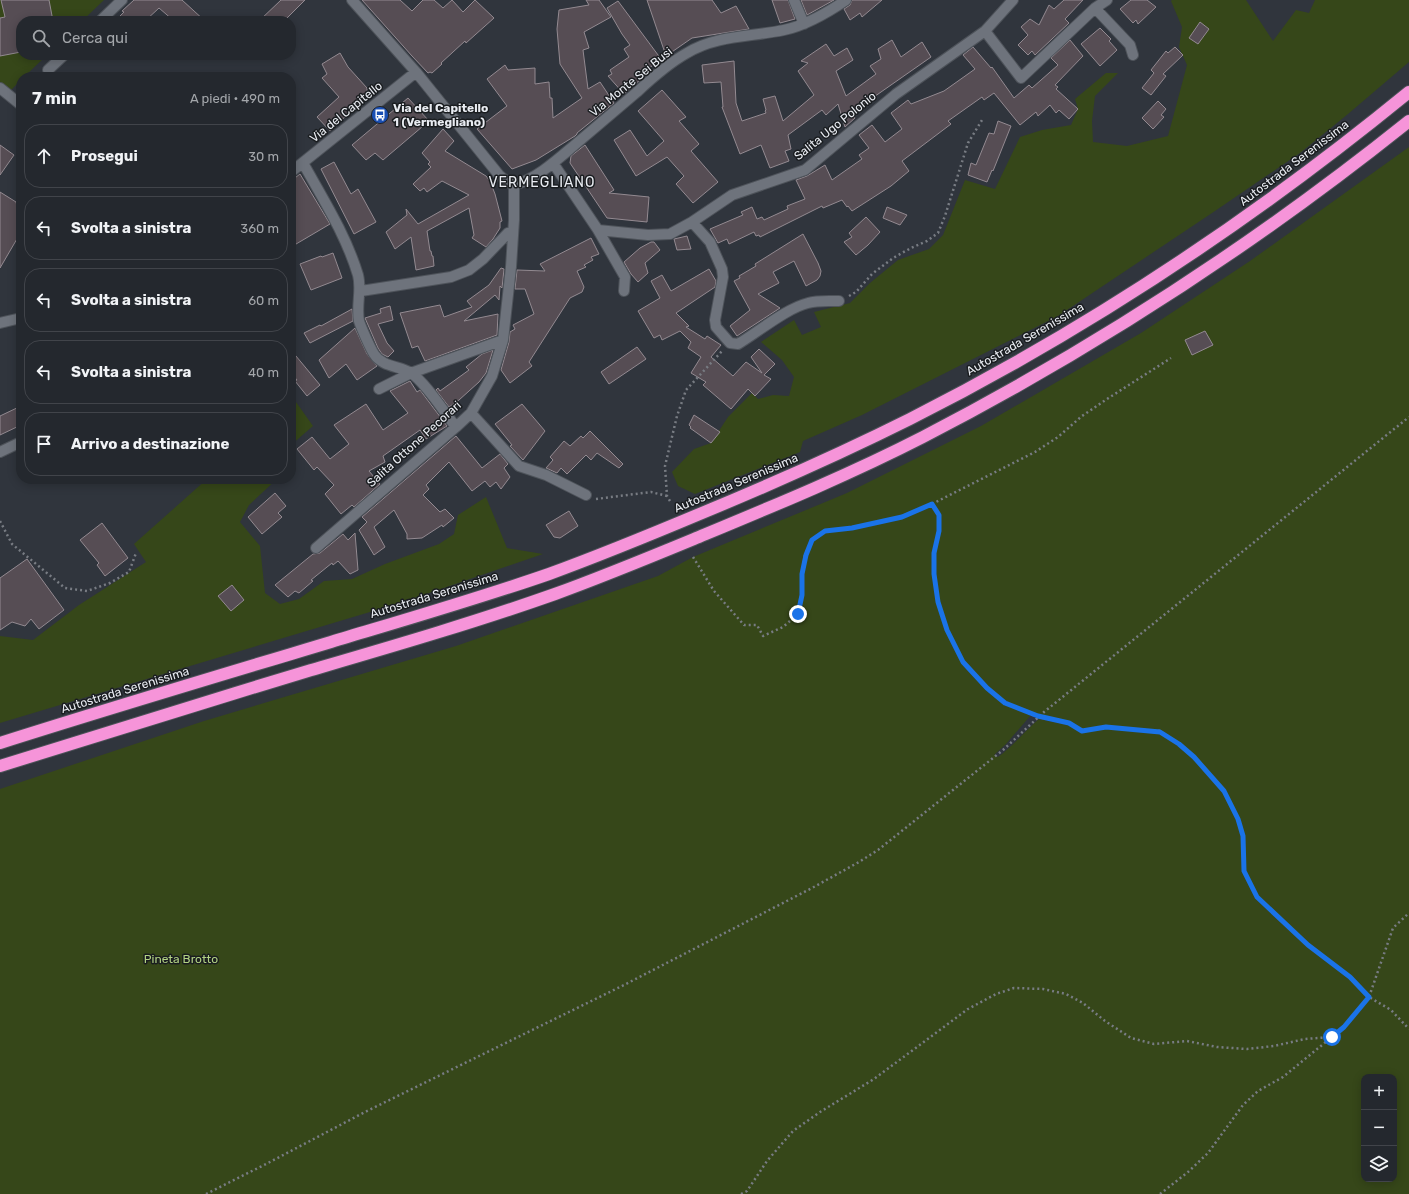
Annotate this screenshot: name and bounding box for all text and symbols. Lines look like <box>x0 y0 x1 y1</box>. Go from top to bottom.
search box <box>16 16 296 60</box>
icon: search <box>30 27 52 49</box>
text: Cerca qui <box>62 29 128 47</box>
street label: Via Monte Sei Busi <box>587 44 675 120</box>
street label: Via del Capitello <box>307 79 385 145</box>
text: 7 min <box>32 88 77 108</box>
street label: Salita Ugo Polonio <box>791 89 879 163</box>
text: A piedi · 490 m <box>190 91 280 106</box>
place label: Via del Capitello 1 (Vermegliano) <box>393 101 488 129</box>
bus stop icon: Via del Capitello 1 (Vermegliano) <box>370 105 390 125</box>
street label: Autostrada Serenissima <box>1237 117 1351 209</box>
icon: ahead <box>33 145 55 167</box>
text: Prosegui <box>71 147 138 165</box>
text: 30 m <box>248 149 279 164</box>
district label: VERMEGLIANO <box>488 174 596 191</box>
icon: left <box>33 217 55 239</box>
text: Svolta a sinistra <box>71 219 191 237</box>
text: 360 m <box>240 221 279 236</box>
icon: left <box>33 289 55 311</box>
text: Svolta a sinistra <box>71 291 191 309</box>
text: 60 m <box>248 293 279 308</box>
street label: Autostrada Serenissima <box>964 300 1086 378</box>
icon: left <box>33 361 55 383</box>
text: Svolta a sinistra <box>71 363 191 381</box>
text: 40 m <box>248 365 279 380</box>
street label: Salita Ottone Pecorari <box>364 398 464 490</box>
icon: arrive <box>33 433 55 455</box>
text: Arrivo a destinazione <box>71 435 229 453</box>
street label: Autostrada Serenissima <box>672 451 800 515</box>
street label: Autostrada Serenissima <box>368 569 500 621</box>
route end <box>789 605 807 623</box>
street label: Autostrada Serenissima <box>59 664 191 716</box>
park label: Pineta Brotto <box>144 952 218 966</box>
route start <box>1323 1028 1341 1046</box>
map controls <box>1361 1074 1397 1182</box>
button: + <box>1361 1074 1397 1110</box>
button: − <box>1361 1110 1397 1146</box>
button: layers <box>1361 1146 1397 1182</box>

